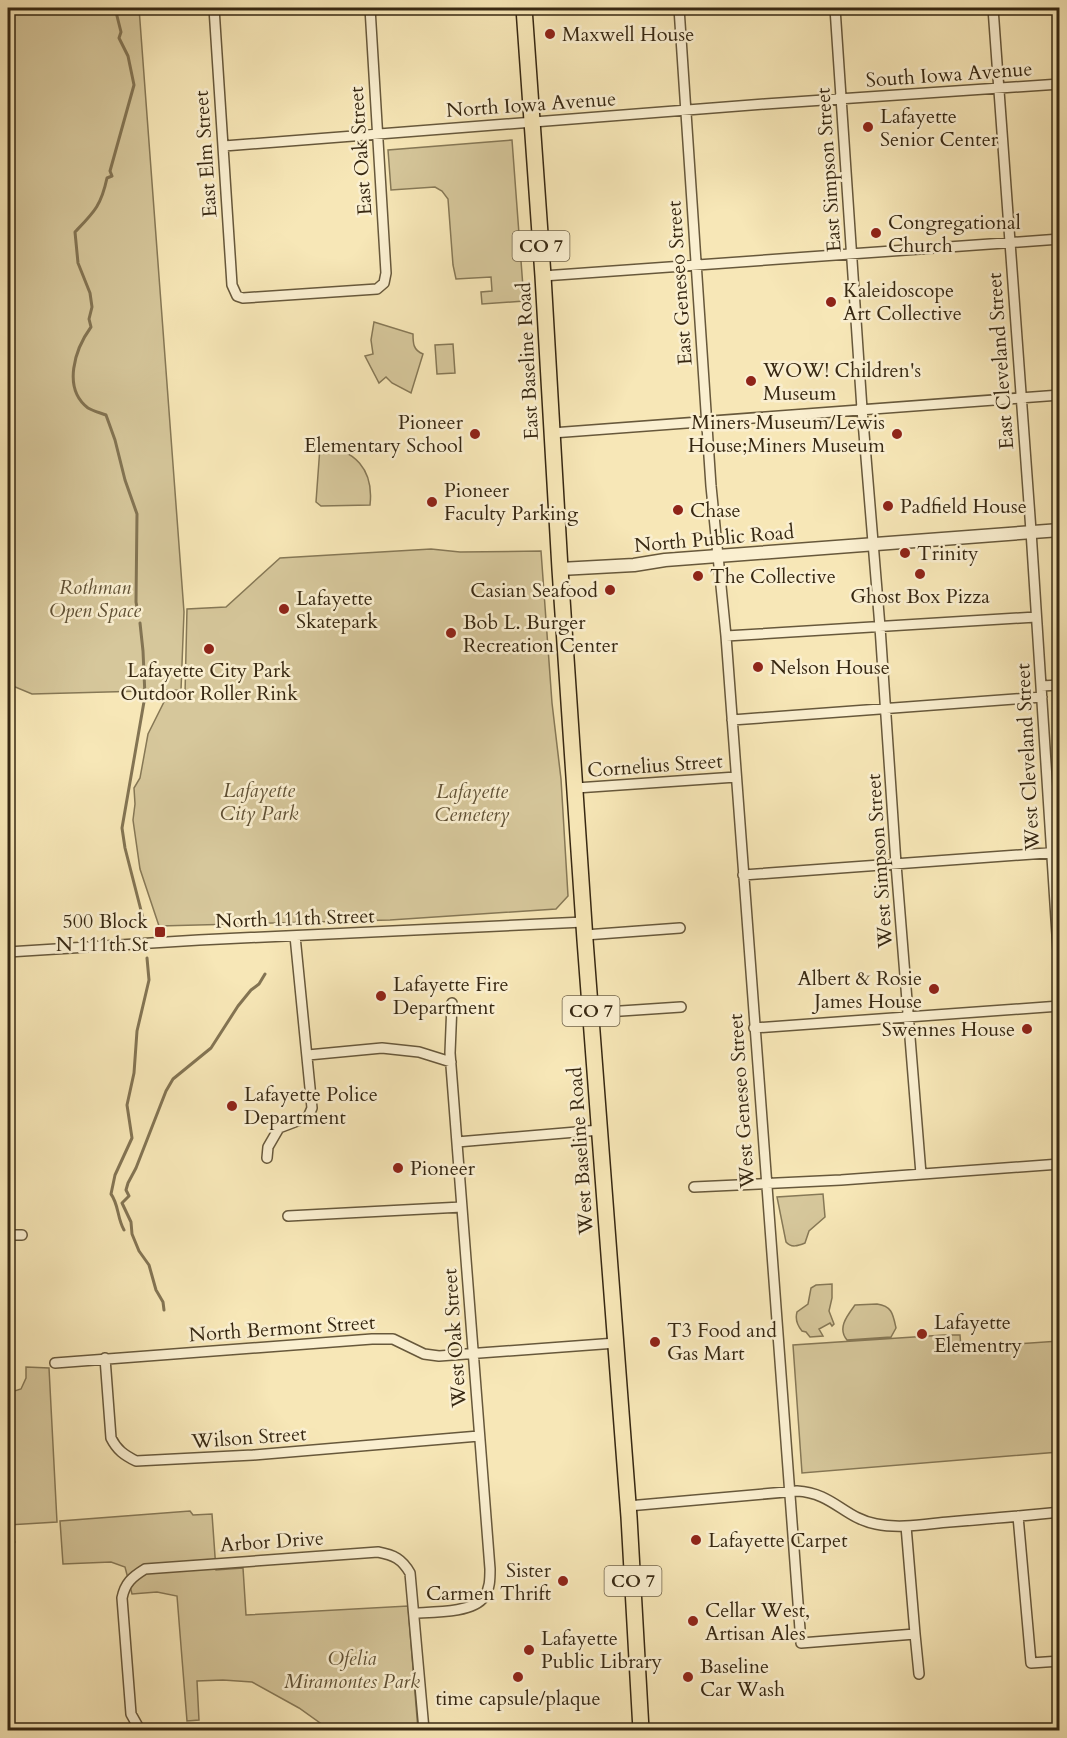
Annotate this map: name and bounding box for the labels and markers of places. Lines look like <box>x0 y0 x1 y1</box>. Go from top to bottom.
place label: Maxwell House <box>562 21 694 48</box>
marker: Maxwell House <box>543 27 557 41</box>
place label: Lafayette Senior Center <box>880 103 999 153</box>
marker: Lafayette Senior Center <box>861 120 875 134</box>
place label: Congregational Church <box>888 209 1021 259</box>
marker: Congregational Church <box>869 226 883 240</box>
place label: Kaleidoscope Art Collective <box>843 277 962 327</box>
marker: Kaleidoscope Art Collective <box>824 295 838 309</box>
place label: WOW! Children's Museum <box>762 357 921 407</box>
marker: WOW! Children's Museum <box>744 374 758 388</box>
place label: Pioneer Elementary School <box>304 409 464 459</box>
place label: Miners Museum/Lewis House;Miners Museum <box>688 409 885 459</box>
marker: Pioneer Elementary School <box>468 427 482 441</box>
marker: Miners Museum/Lewis House;Miners Museum <box>890 427 904 441</box>
place label: Pioneer Faculty Parking <box>444 477 579 527</box>
place label: Padfield House <box>900 493 1027 520</box>
marker: Pioneer Faculty Parking <box>425 495 439 509</box>
place label: Chase <box>690 497 741 524</box>
marker: Padfield House <box>881 499 895 513</box>
marker: Chase <box>671 503 685 517</box>
place label: Trinity <box>917 540 979 567</box>
marker: Trinity <box>898 546 912 560</box>
place label: The Collective <box>710 563 836 590</box>
marker: Ghost Box Pizza <box>913 567 927 581</box>
marker: The Collective <box>691 569 705 583</box>
place label: Casian Seafood <box>470 577 598 604</box>
marker: Casian Seafood <box>603 583 617 597</box>
place label: Ghost Box Pizza <box>850 583 990 610</box>
place label: Lafayette Skatepark <box>296 585 378 635</box>
marker: Lafayette Skatepark <box>277 602 291 616</box>
place label: Bob L. Burger Recreation Center <box>463 609 619 659</box>
marker: Bob L. Burger Recreation Center <box>444 626 458 640</box>
marker: Lafayette City Park Outdoor Roller Rink <box>202 642 216 656</box>
place label: Nelson House <box>770 654 890 681</box>
place label: Lafayette City Park Outdoor Roller Rink <box>120 657 298 707</box>
marker: Nelson House <box>751 660 765 674</box>
place label: 500 Block N 111th St <box>56 908 149 958</box>
marker: 500 Block N 111th St <box>153 925 167 939</box>
place label: Albert & Rosie James House <box>798 965 922 1015</box>
place label: Lafayette Fire Department <box>393 971 509 1021</box>
marker: Albert & Rosie James House <box>927 982 941 996</box>
marker: Lafayette Fire Department <box>374 989 388 1003</box>
place label: Swennes House <box>882 1016 1015 1043</box>
marker: Swennes House <box>1020 1022 1034 1036</box>
place label: Lafayette Police Department <box>244 1081 378 1131</box>
marker: Lafayette Police Department <box>225 1099 239 1113</box>
place label: Pioneer <box>410 1155 476 1182</box>
marker: Pioneer <box>391 1161 405 1175</box>
place label: Lafayette Elementry <box>934 1309 1022 1359</box>
place label: T3 Food and Gas Mart <box>667 1317 777 1367</box>
marker: Lafayette Elementry <box>915 1327 929 1341</box>
marker: T3 Food and Gas Mart <box>648 1335 662 1349</box>
place label: Lafayette Carpet <box>708 1527 848 1554</box>
marker: Lafayette Carpet <box>689 1533 703 1547</box>
place label: Sister Carmen Thrift <box>426 1557 552 1607</box>
marker: Sister Carmen Thrift <box>556 1574 570 1588</box>
place label: Cellar West, Artisan Ales <box>705 1597 810 1647</box>
marker: Cellar West, Artisan Ales <box>686 1614 700 1628</box>
place label: Lafayette Public Library <box>541 1625 662 1675</box>
marker: Lafayette Public Library <box>522 1643 536 1657</box>
place label: Baseline Car Wash <box>700 1653 785 1703</box>
marker: time capsule/plaque <box>511 1670 525 1684</box>
marker: Baseline Car Wash <box>681 1670 695 1684</box>
place label: time capsule/plaque <box>435 1685 601 1712</box>

